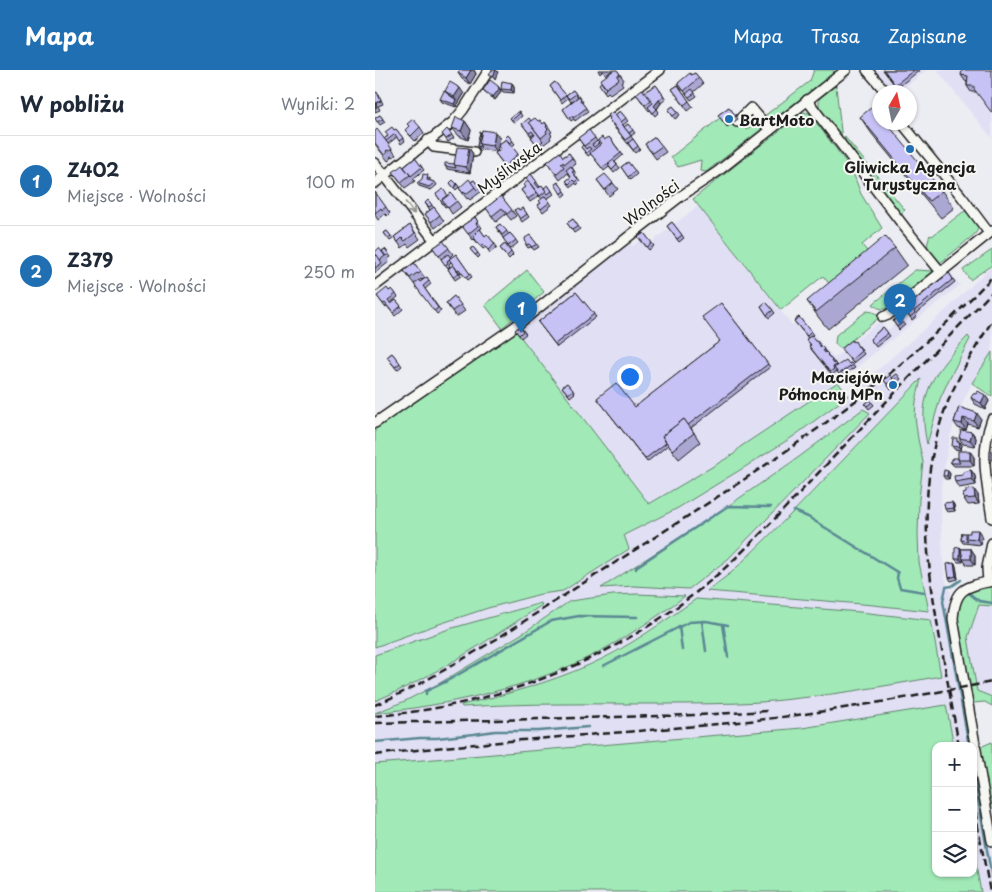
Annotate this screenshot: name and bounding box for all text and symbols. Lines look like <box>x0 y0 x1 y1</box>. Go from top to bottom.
text: Mapa <box>25 17 94 53</box>
text: Mapa <box>733 22 783 49</box>
text: Trasa <box>811 22 860 49</box>
text: Zapisane <box>888 22 967 49</box>
north arrow <box>872 85 917 130</box>
text: W pobliżu <box>20 87 125 119</box>
text: Wyniki: 2 <box>281 91 355 115</box>
place label: BartMoto <box>739 108 814 131</box>
marker: BartMoto <box>723 113 735 125</box>
street label: Myśliwska <box>472 135 547 199</box>
marker: Gliwicka Agencja Turystyczna <box>904 143 916 155</box>
text: Z402 <box>67 155 119 183</box>
place label: Gliwicka Agencja Turystyczna <box>844 155 976 195</box>
text: 1 <box>32 169 40 193</box>
text: 100 m <box>306 169 355 193</box>
street label: Wolności <box>618 173 684 231</box>
text: Miejsce · Wolności <box>67 183 206 207</box>
one-way arrow <box>404 201 415 214</box>
text: Z379 <box>67 245 113 273</box>
text: 2 <box>30 259 42 283</box>
text: 250 m <box>304 259 355 283</box>
text: Miejsce · Wolności <box>67 273 206 297</box>
pin: 2 <box>884 284 916 325</box>
pin: 1 <box>505 292 537 333</box>
your location <box>617 364 643 390</box>
place label: Maciejów Północny MPn <box>779 365 883 405</box>
marker: Maciejów Północny MPn <box>887 379 899 391</box>
map controls <box>932 742 977 877</box>
button: + <box>932 742 977 787</box>
button: − <box>932 787 977 832</box>
button: layers <box>932 832 977 877</box>

